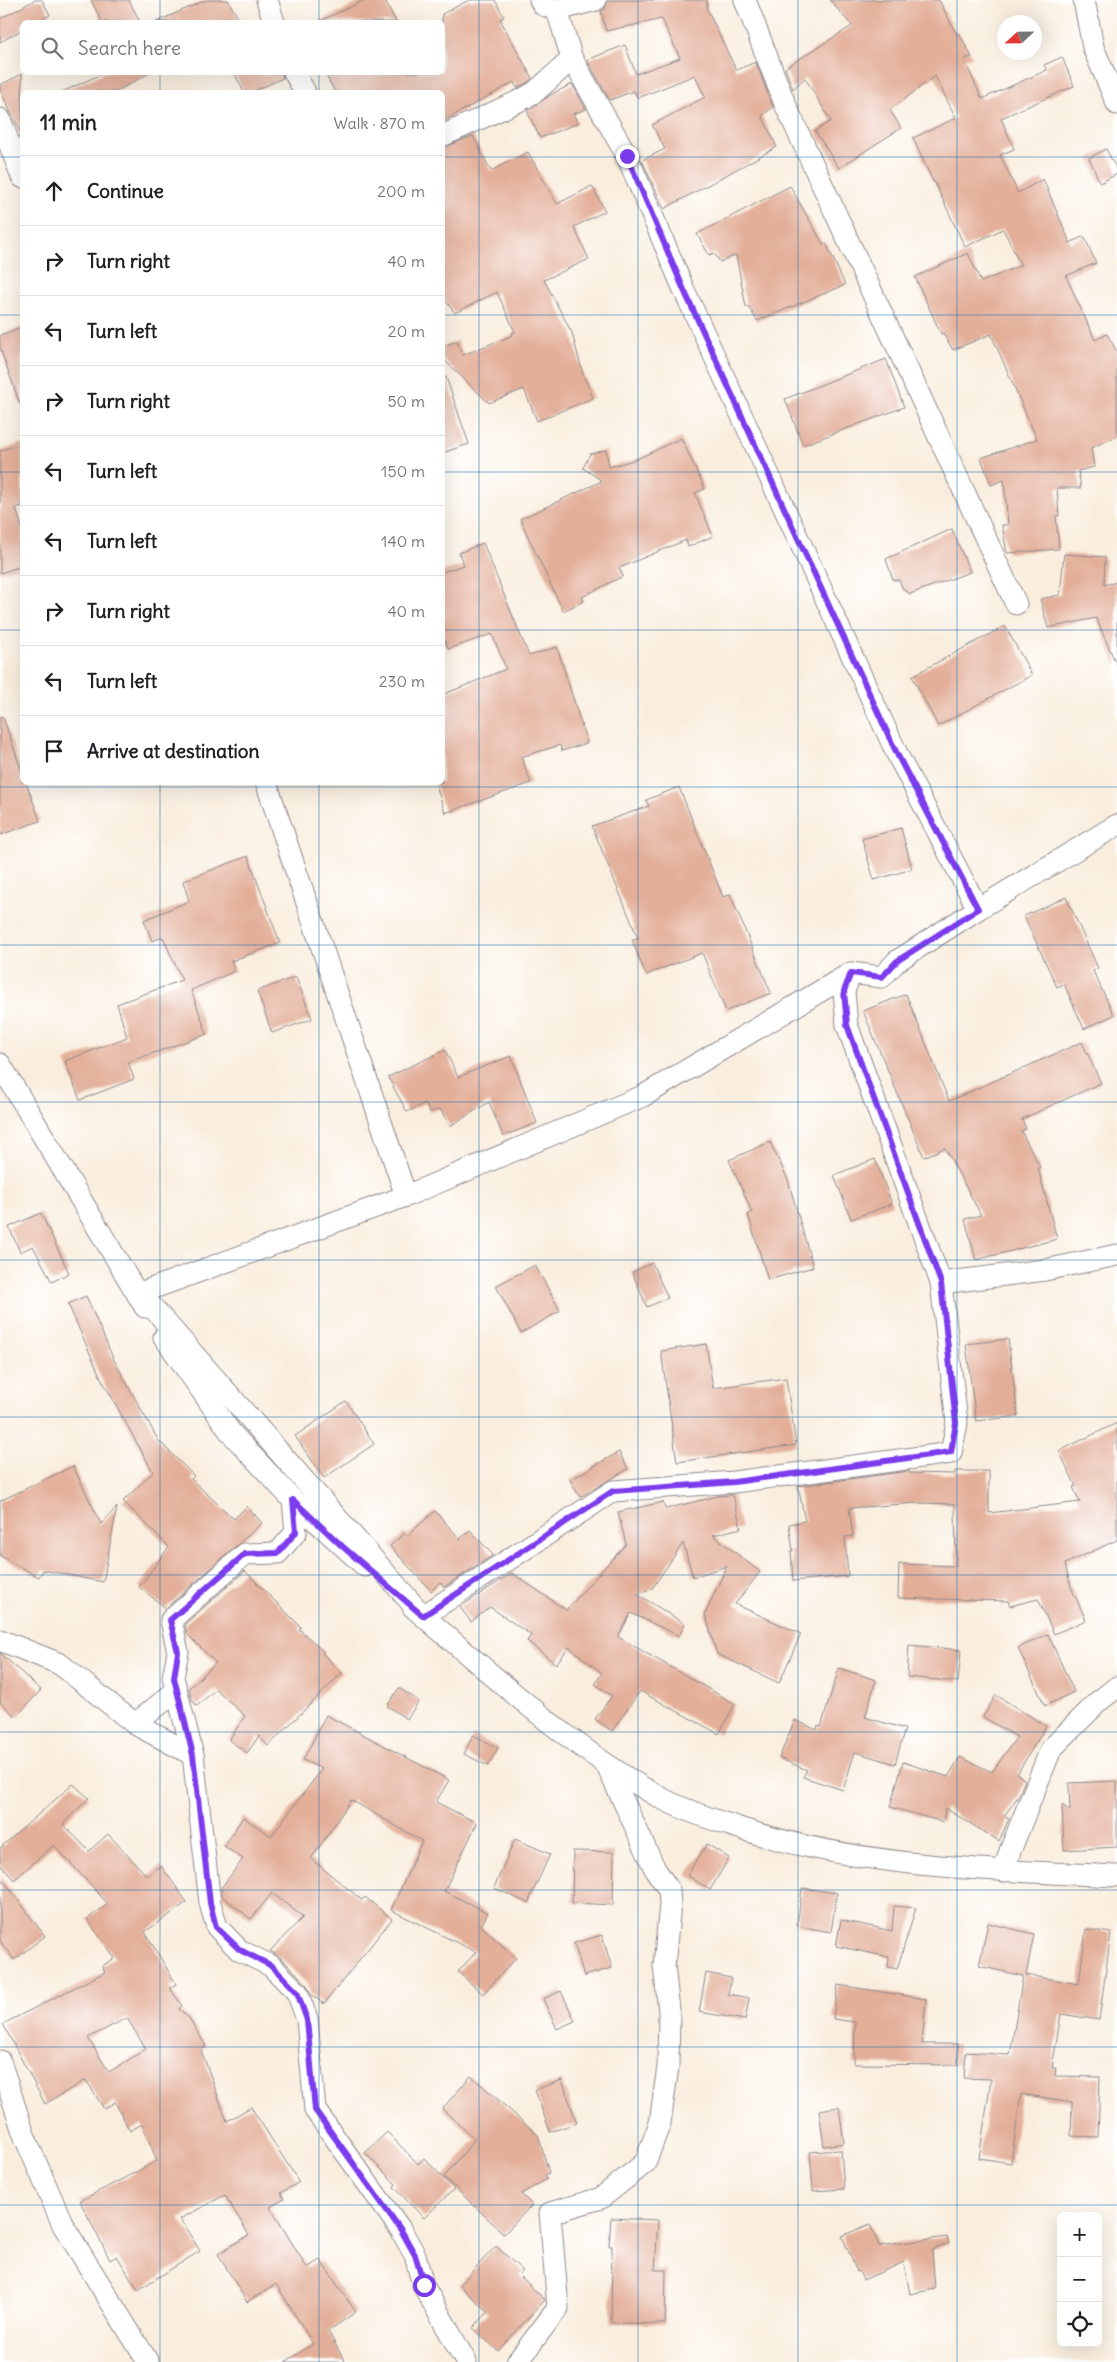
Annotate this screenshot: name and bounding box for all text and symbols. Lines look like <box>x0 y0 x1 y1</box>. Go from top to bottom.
north arrow <box>997 15 1042 60</box>
search box <box>20 20 445 75</box>
icon: search <box>38 34 66 62</box>
text: Search here <box>78 36 181 60</box>
text: 11 min <box>40 109 97 136</box>
text: Walk · 870 m <box>334 113 425 133</box>
route end <box>616 145 639 168</box>
icon: ahead <box>40 177 68 205</box>
text: Continue <box>87 179 164 203</box>
text: 200 m <box>377 181 425 201</box>
icon: right <box>40 247 68 275</box>
text: Turn right <box>87 249 170 273</box>
text: 40 m <box>387 251 425 271</box>
icon: left <box>40 317 68 345</box>
text: Turn left <box>87 319 157 343</box>
text: 20 m <box>388 321 425 341</box>
icon: right <box>40 387 68 415</box>
text: Turn right <box>87 389 170 413</box>
text: 50 m <box>387 391 425 411</box>
icon: left <box>40 457 68 485</box>
text: Turn left <box>87 459 157 483</box>
text: 150 m <box>381 461 425 481</box>
icon: left <box>40 527 68 555</box>
text: Turn left <box>87 529 157 553</box>
text: 140 m <box>381 531 425 551</box>
icon: right <box>40 597 68 625</box>
text: Turn right <box>87 599 170 623</box>
text: 40 m <box>387 601 425 621</box>
icon: left <box>40 667 68 695</box>
text: Turn left <box>87 669 157 693</box>
text: 230 m <box>379 671 425 691</box>
icon: arrive <box>40 737 68 765</box>
text: Arrive at destination <box>87 739 260 763</box>
map controls <box>1057 2212 1102 2347</box>
button: + <box>1057 2212 1102 2257</box>
button: − <box>1057 2257 1102 2302</box>
route start <box>413 2274 436 2297</box>
button: locate <box>1057 2302 1102 2347</box>

